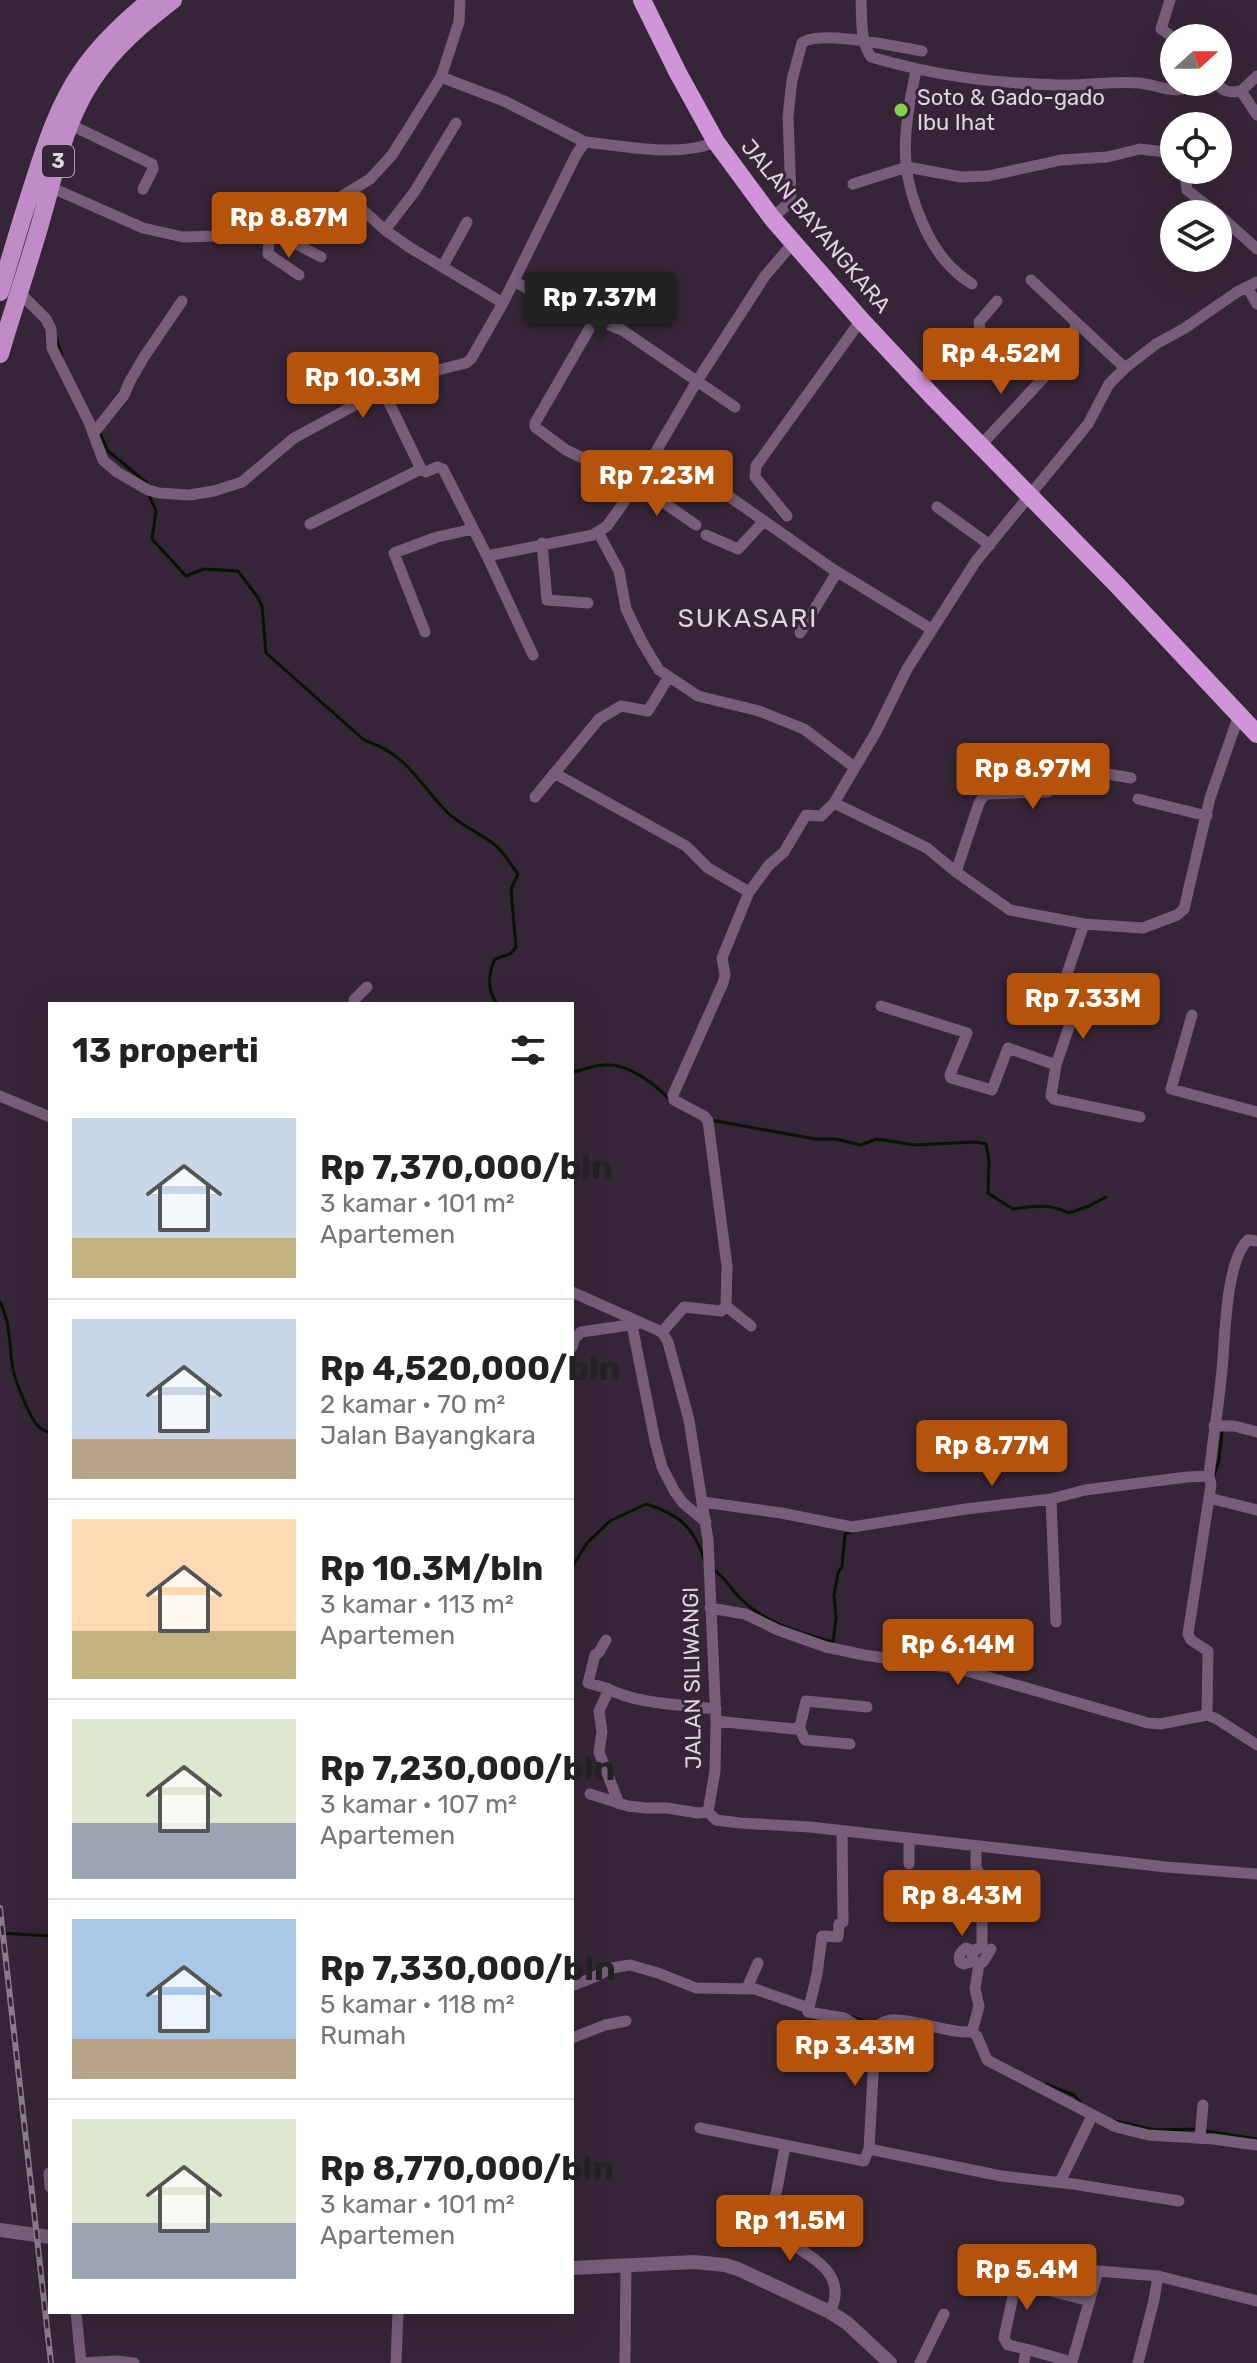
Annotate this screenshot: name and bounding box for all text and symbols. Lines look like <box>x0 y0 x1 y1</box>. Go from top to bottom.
north arrow <box>1160 24 1232 96</box>
map controls <box>1160 24 1232 272</box>
place label: Soto & Gado-gado Ibu Ihat <box>917 84 1105 136</box>
marker: Soto & Gado-gado Ibu Ihat <box>892 101 910 119</box>
button: locate <box>1160 112 1232 184</box>
street label: JALAN BAYANGKARA <box>735 134 897 319</box>
road number: 3 <box>42 145 74 177</box>
pin: Rp 8.87M <box>206 192 372 260</box>
button: layers <box>1160 200 1232 272</box>
text: Rp 8.87M <box>230 202 348 233</box>
pin: Rp 7.37M <box>517 272 683 340</box>
text: Rp 7.37M <box>543 282 657 313</box>
pin: Rp 4.52M <box>918 328 1084 396</box>
text: Rp 4.52M <box>941 338 1061 369</box>
pin: Rp 10.3M <box>280 352 446 420</box>
text: Rp 10.3M <box>305 362 421 393</box>
pin: Rp 7.23M <box>574 450 740 518</box>
text: Rp 7.23M <box>599 460 715 491</box>
district label: SUKASARI <box>678 603 818 634</box>
pin: Rp 8.97M <box>950 743 1116 811</box>
text: Rp 8.97M <box>975 753 1091 784</box>
pin: Rp 7.33M <box>1000 973 1166 1041</box>
text: Rp 7.33M <box>1025 983 1141 1014</box>
icon: filters <box>506 1028 550 1072</box>
text: 13 properti <box>72 1030 259 1071</box>
text: Rp 7,370,000/bln <box>320 1147 613 1188</box>
icon: home <box>136 1150 232 1246</box>
text: 3 kamar · 101 m² <box>320 1188 515 1219</box>
text: Apartemen <box>320 1219 455 1250</box>
text: Rp 4,520,000/bln <box>320 1348 620 1389</box>
icon: home <box>136 1351 232 1447</box>
text: 2 kamar · 70 m² <box>320 1389 505 1420</box>
text: Jalan Bayangkara <box>320 1420 536 1451</box>
pin: Rp 8.77M <box>909 1420 1075 1488</box>
text: Rp 8.77M <box>934 1430 1050 1461</box>
text: Rp 10.3M/bln <box>320 1548 543 1589</box>
icon: home <box>136 1551 232 1647</box>
street label: JALAN SILIWANGI <box>677 1587 707 1769</box>
text: 3 kamar · 113 m² <box>320 1589 514 1620</box>
pin: Rp 6.14M <box>875 1619 1041 1687</box>
text: Apartemen <box>320 1620 455 1651</box>
text: Rp 6.14M <box>901 1629 1015 1660</box>
text: Rp 7,230,000/bln <box>320 1748 615 1789</box>
icon: home <box>136 1751 232 1847</box>
text: 3 kamar · 107 m² <box>320 1789 517 1820</box>
text: Apartemen <box>320 1820 455 1851</box>
pin: Rp 8.43M <box>879 1870 1045 1938</box>
text: Rp 8.43M <box>901 1880 1023 1911</box>
text: Rp 7,330,000/bln <box>320 1948 616 1989</box>
icon: home <box>136 1951 232 2047</box>
text: 5 kamar · 118 m² <box>320 1989 515 2020</box>
text: Rumah <box>320 2020 406 2051</box>
pin: Rp 3.43M <box>772 2020 938 2088</box>
text: Rp 3.43M <box>795 2030 915 2061</box>
text: Rp 8,770,000/bln <box>320 2148 614 2189</box>
icon: home <box>136 2151 232 2247</box>
text: 3 kamar · 101 m² <box>320 2189 515 2220</box>
pin: Rp 11.5M <box>707 2195 873 2263</box>
text: Rp 11.5M <box>734 2205 846 2236</box>
text: Apartemen <box>320 2220 455 2251</box>
pin: Rp 5.4M <box>953 2244 1101 2312</box>
text: Rp 5.4M <box>975 2254 1079 2285</box>

